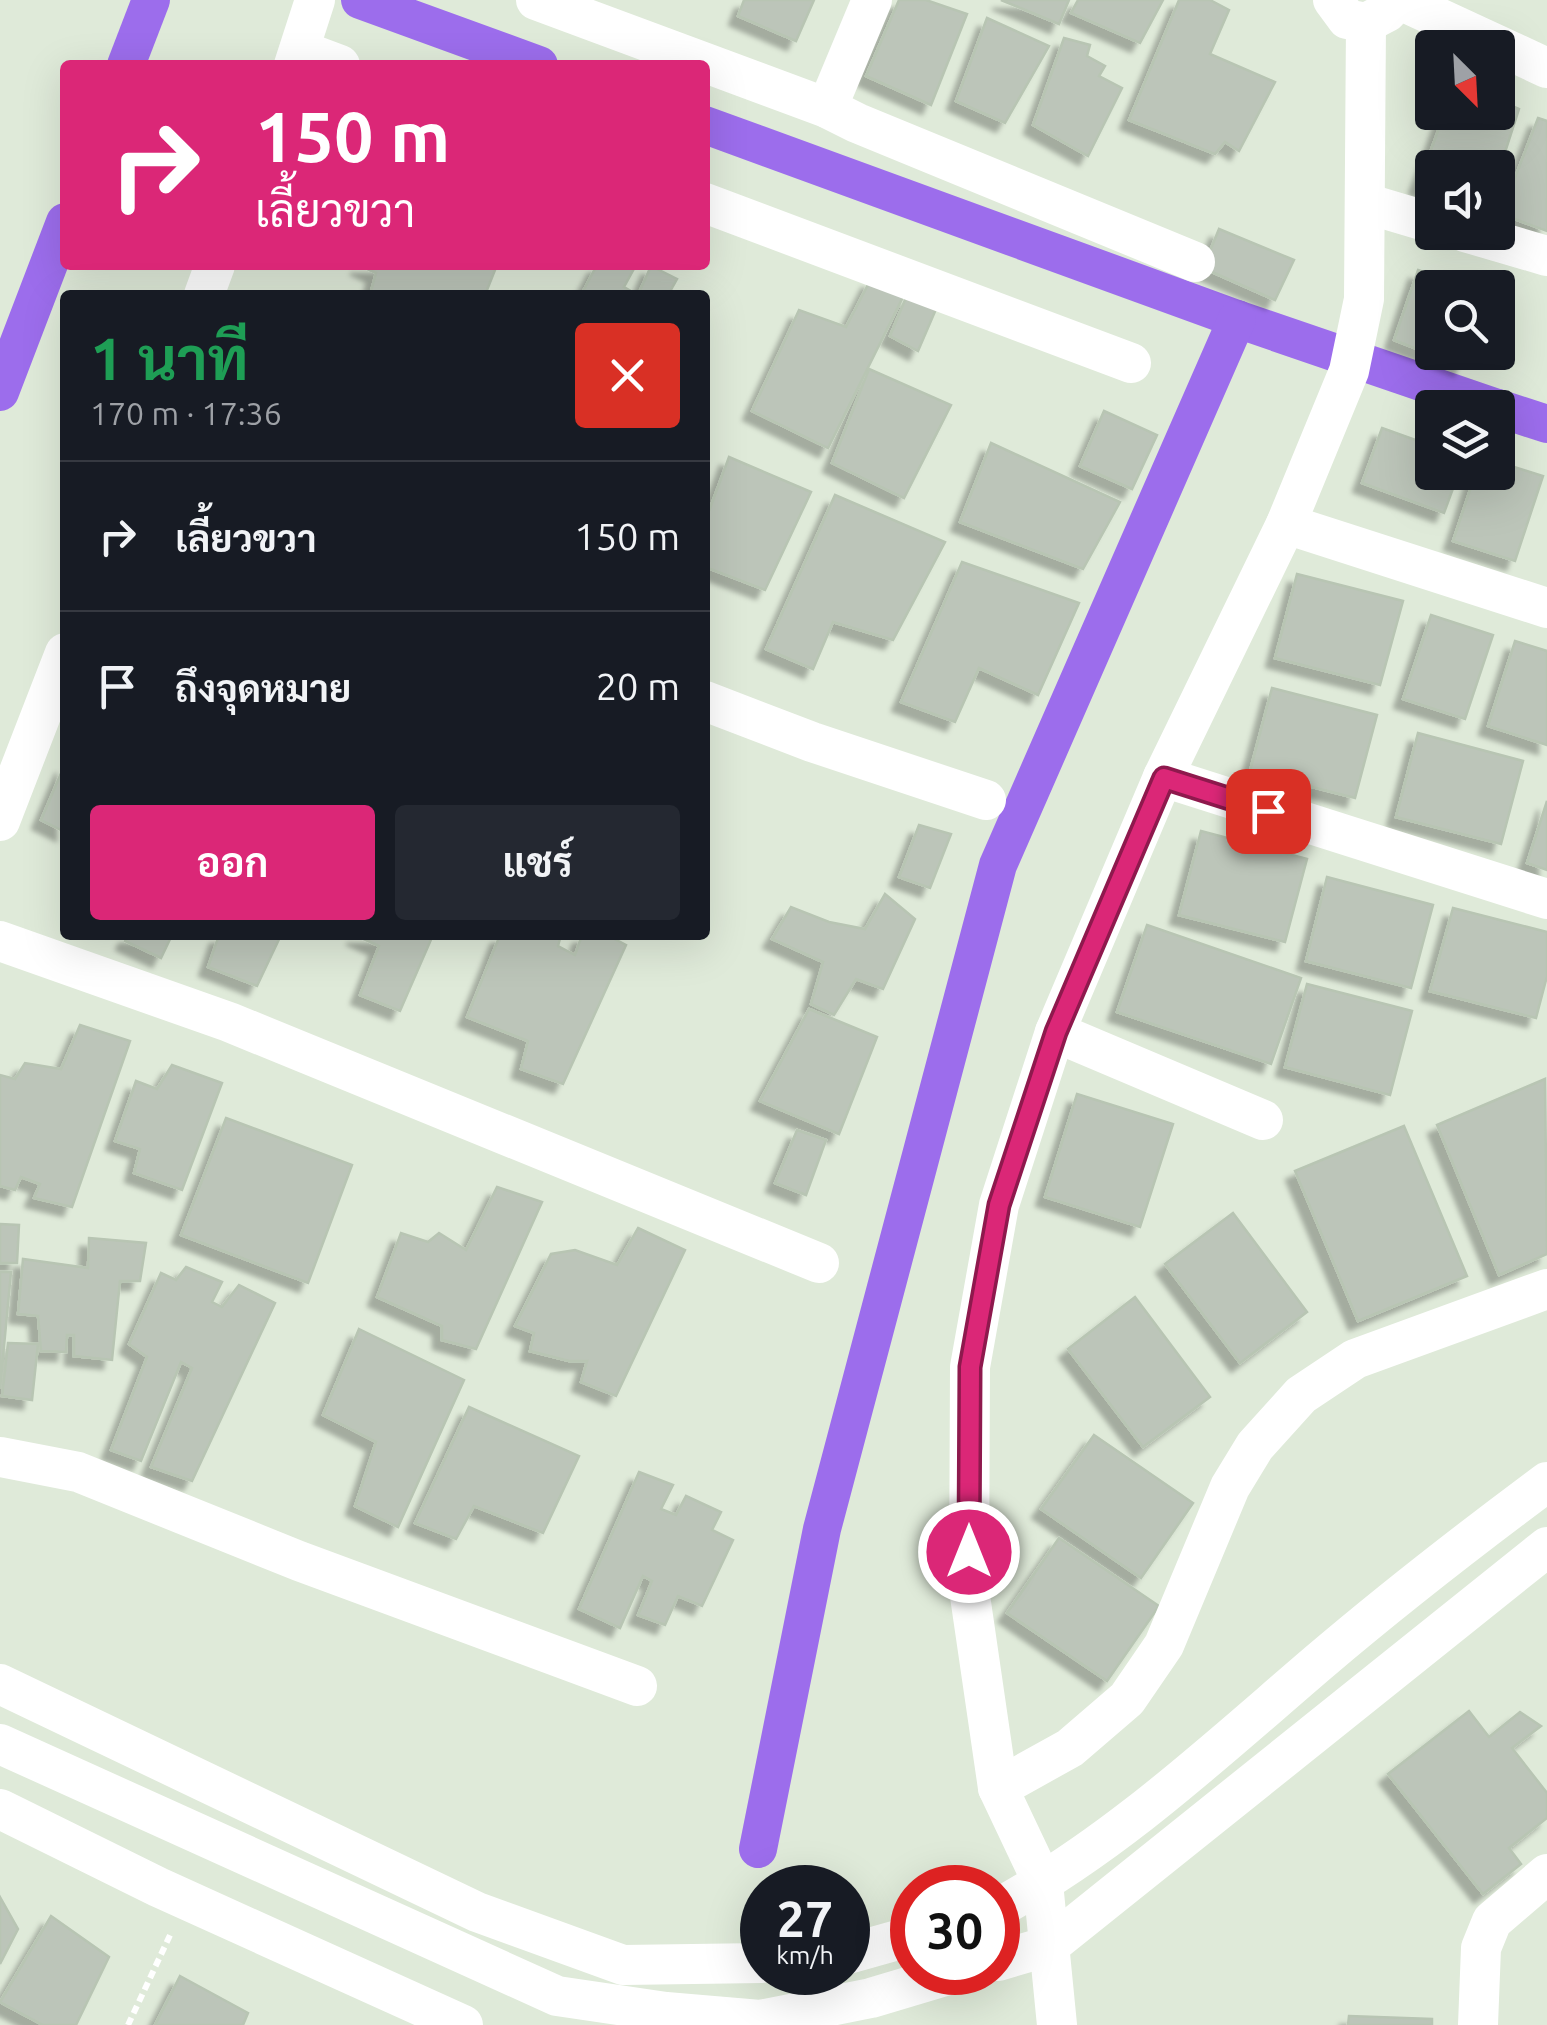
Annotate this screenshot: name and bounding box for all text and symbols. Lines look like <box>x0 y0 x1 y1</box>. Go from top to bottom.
north arrow <box>1415 30 1515 130</box>
map controls <box>1415 30 1515 490</box>
text: 150 m <box>255 97 450 175</box>
icon: right <box>90 100 220 230</box>
button: sound <box>1415 150 1515 250</box>
text: เลี้ยวขวา <box>255 185 415 236</box>
button: search <box>1415 270 1515 370</box>
button: close <box>575 323 680 428</box>
text: 1 นาที <box>90 324 248 391</box>
button: layers <box>1415 390 1515 490</box>
text: 170 m · 17:36 <box>90 395 282 431</box>
icon: right <box>90 509 145 564</box>
text: 150 m <box>574 515 680 557</box>
text: เลี้ยวขวา <box>175 517 317 559</box>
icon: arrive <box>90 659 145 714</box>
text: 20 m <box>596 665 680 707</box>
text: ถึงจุดหมาย <box>175 667 351 709</box>
pin <box>1226 769 1311 854</box>
icon: arrive <box>1241 784 1296 839</box>
button: ออก <box>90 805 375 920</box>
button: แชร์ <box>395 805 680 920</box>
position arrow <box>917 1500 1021 1604</box>
speed limit sign: 30 <box>890 1865 1020 1995</box>
text: 27 <box>777 1890 833 1946</box>
text: km/h <box>776 1941 834 1969</box>

